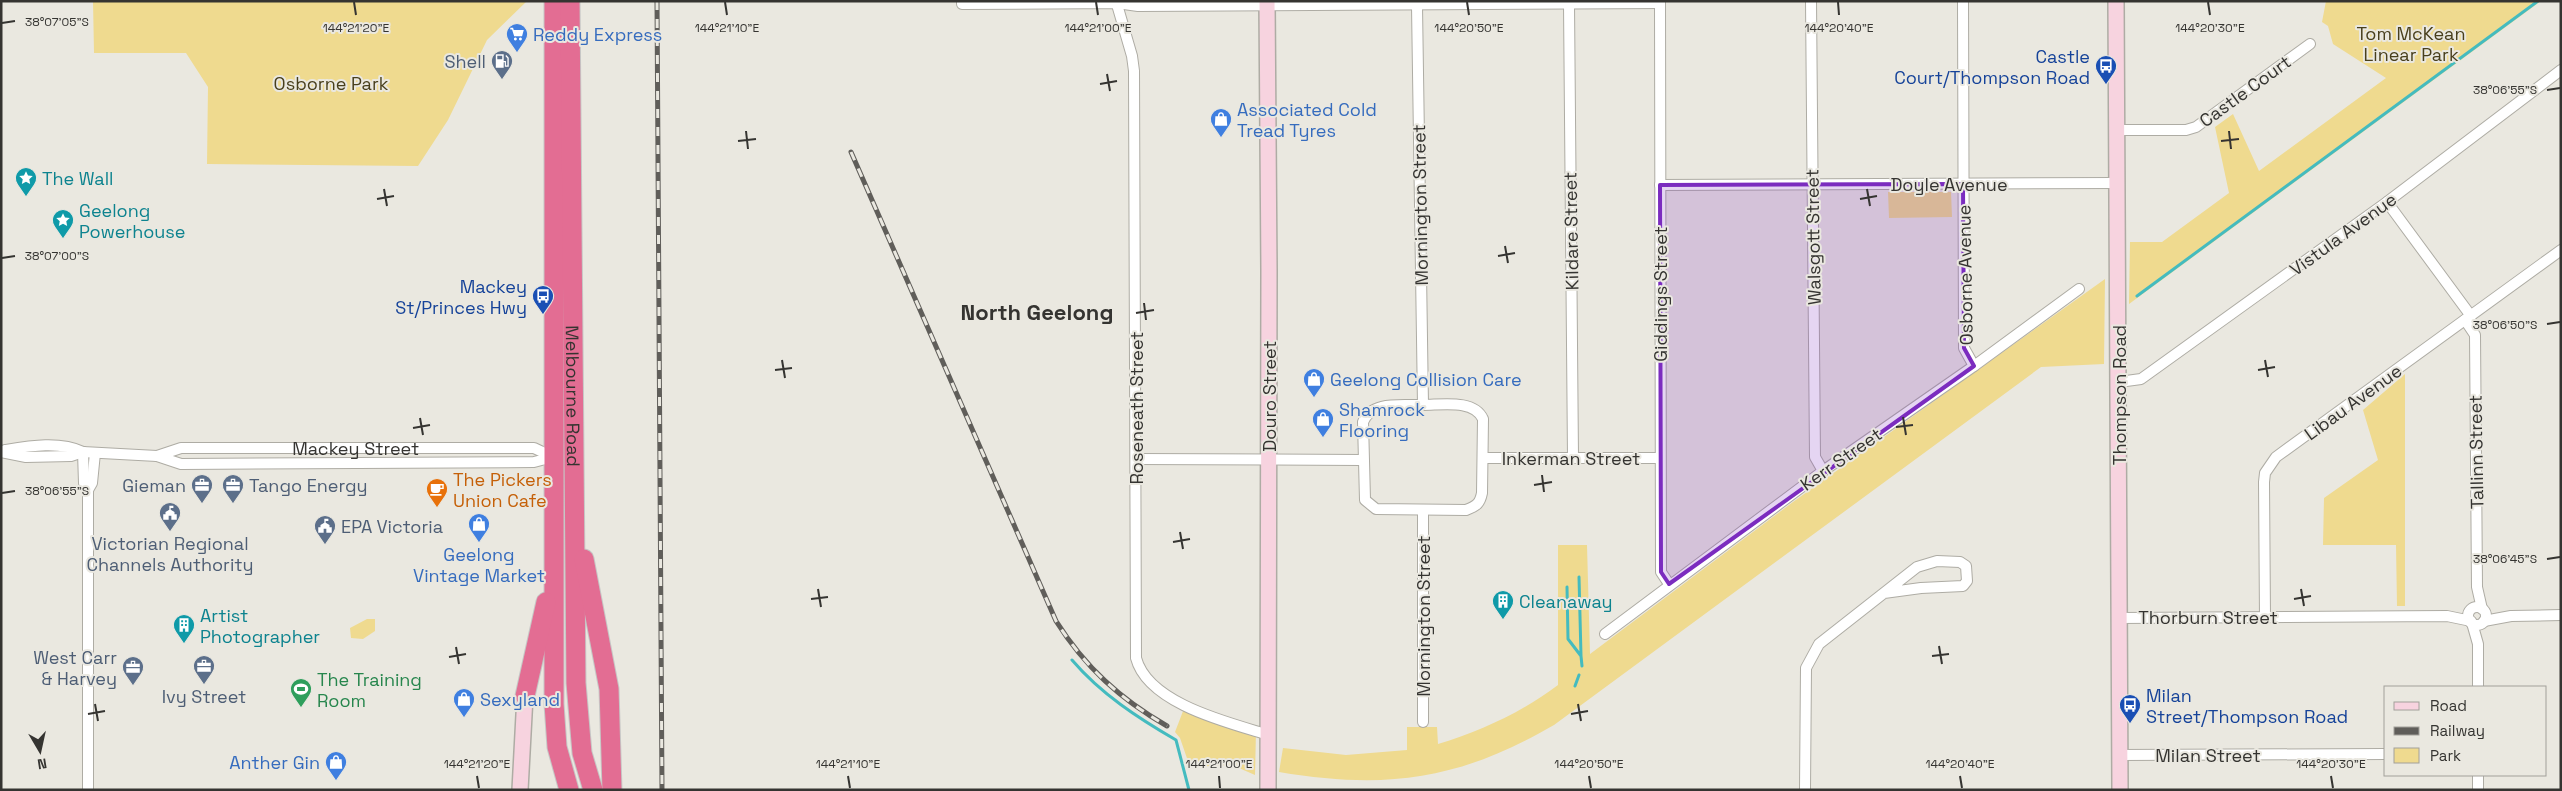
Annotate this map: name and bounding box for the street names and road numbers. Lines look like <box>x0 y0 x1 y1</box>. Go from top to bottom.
street label: Castle Court <box>2195 50 2295 132</box>
street label: Mornington Street <box>1407 124 1433 286</box>
street label: Walsgott Street <box>1800 169 1826 305</box>
street label: Kildare Street <box>1558 172 1584 290</box>
street label: Doyle Avenue <box>1890 173 2008 196</box>
street label: Vistula Avenue <box>2285 187 2401 281</box>
street label: Osborne Avenue <box>1952 204 1978 346</box>
street label: Giddings Street <box>1649 226 1672 362</box>
street label: Melbourne Road <box>561 325 586 467</box>
street label: Thompson Road <box>2108 325 2131 465</box>
street label: Roseneath Street <box>1125 331 1148 485</box>
street label: Douro Street <box>1258 340 1281 452</box>
street label: Libau Avenue <box>2300 359 2406 445</box>
street label: Tallinn Street <box>2464 395 2488 509</box>
street label: Kerr Street <box>1796 422 1886 496</box>
street label: Mackey Street <box>292 437 419 460</box>
street label: Inkerman Street <box>1502 447 1640 470</box>
street label: Mornington Street <box>1412 535 1435 697</box>
street label: Thorburn Street <box>2138 606 2278 629</box>
street label: Milan Street <box>2155 744 2261 767</box>

